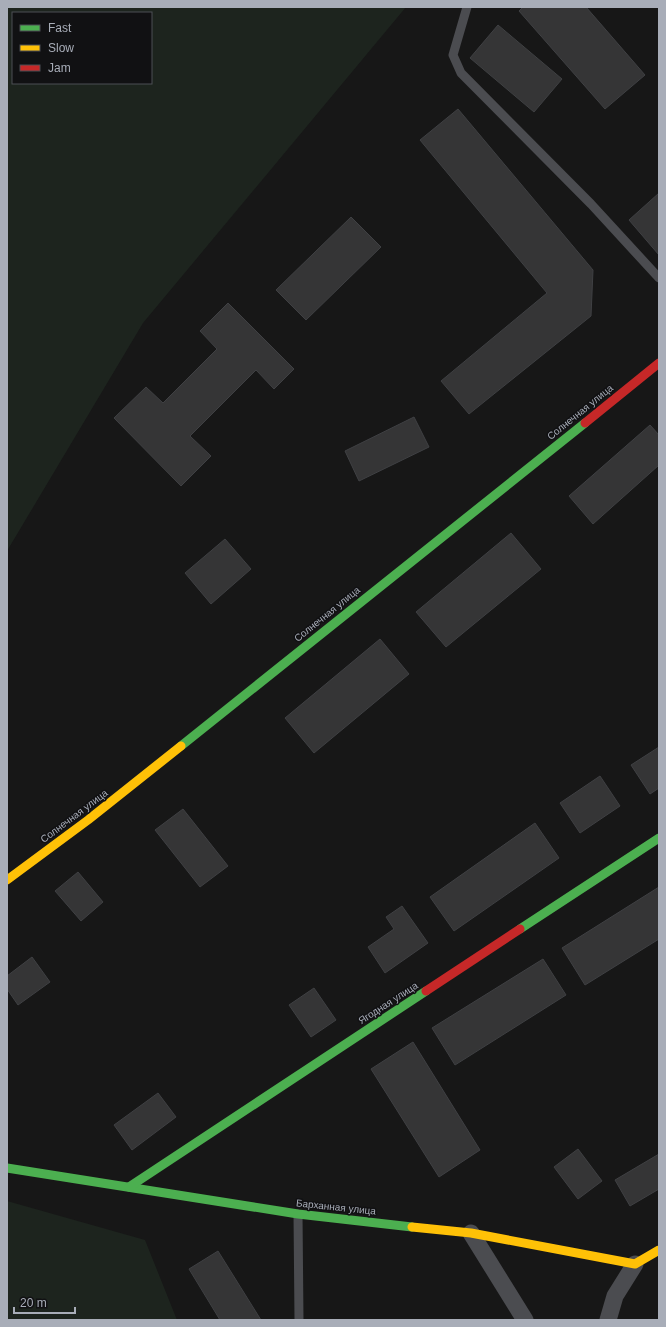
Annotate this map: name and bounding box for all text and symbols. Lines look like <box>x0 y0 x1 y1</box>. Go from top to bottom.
legend <box>12 12 152 84</box>
text: Fast <box>48 21 72 35</box>
text: Slow <box>48 41 74 55</box>
text: Jam <box>48 61 71 75</box>
street label: Солнечная улица <box>545 382 615 442</box>
street label: Солнечная улица <box>292 584 362 644</box>
street label: Солнечная улица <box>38 787 110 845</box>
street label: Ягодная улица <box>356 979 420 1026</box>
street label: Барханная улица <box>295 1197 377 1217</box>
scale bar <box>14 1289 75 1315</box>
text: 20 m <box>20 1296 47 1310</box>

